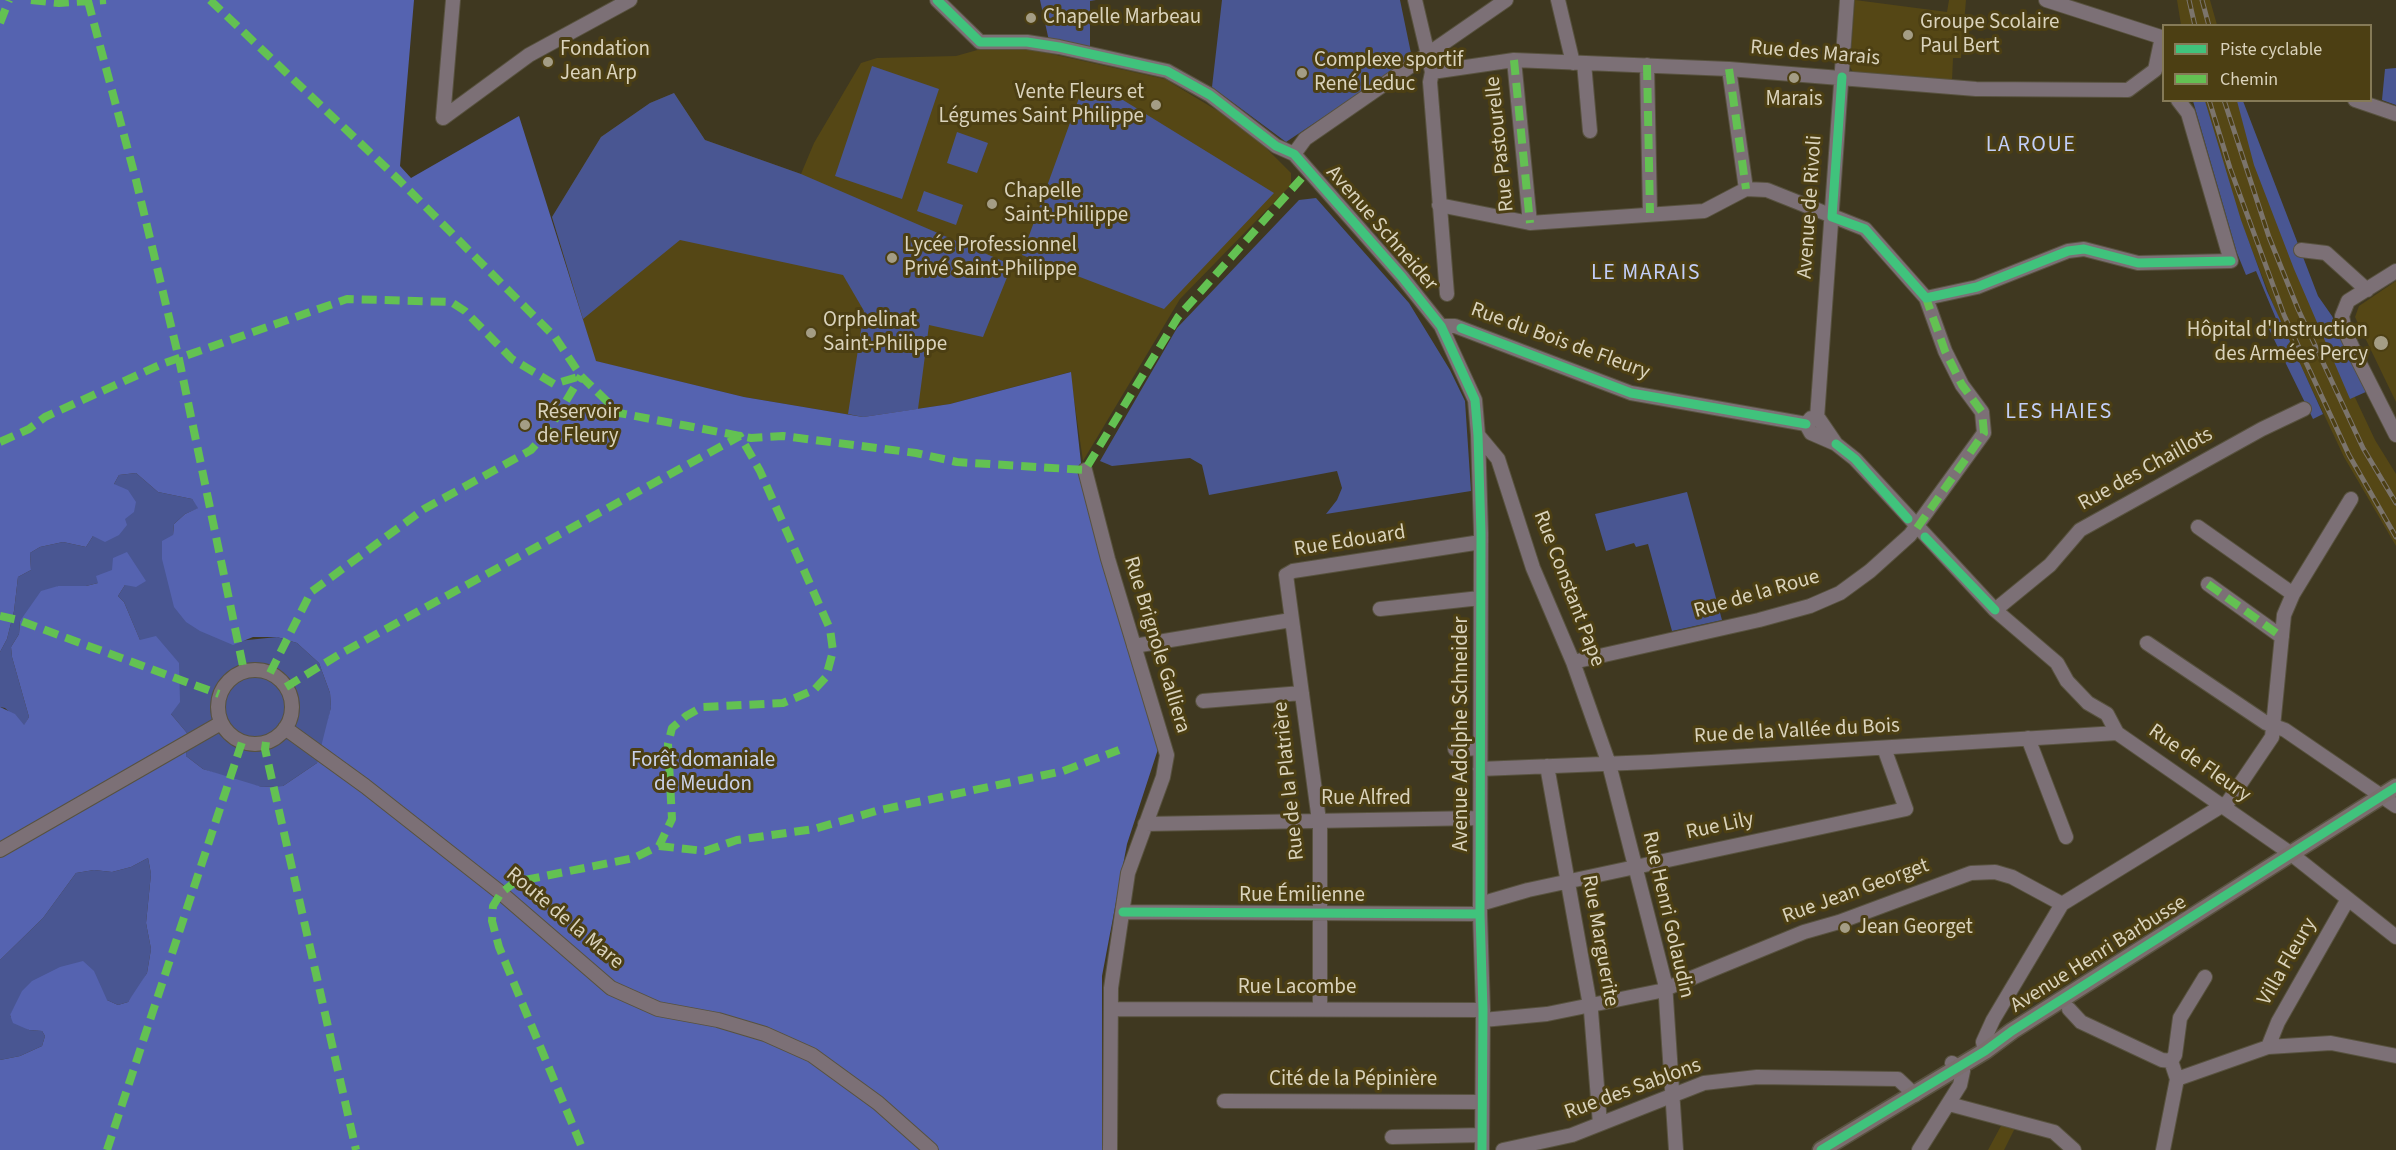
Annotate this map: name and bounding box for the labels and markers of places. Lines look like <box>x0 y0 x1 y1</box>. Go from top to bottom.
place label: Chapelle Marbeau <box>1043 5 1201 31</box>
place label: Groupe Scolaire Paul Bert <box>1920 10 2059 60</box>
marker: Chapelle Marbeau <box>1024 11 1038 25</box>
marker: Groupe Scolaire Paul Bert <box>1901 28 1915 42</box>
place label: Fondation Jean Arp <box>560 37 650 87</box>
place label: Complexe sportif René Leduc <box>1314 48 1463 98</box>
marker: Fondation Jean Arp <box>541 55 555 69</box>
marker: Complexe sportif René Leduc <box>1295 66 1309 80</box>
marker: Marais <box>1787 71 1801 85</box>
place label: Vente Fleurs et Légumes Saint Philippe <box>939 80 1144 130</box>
place label: Marais <box>1765 87 1823 113</box>
marker: Vente Fleurs et Légumes Saint Philippe <box>1149 98 1163 112</box>
place label: Chapelle Saint-Philippe <box>1004 179 1128 229</box>
marker: Chapelle Saint-Philippe <box>985 197 999 211</box>
place label: Lycée Professionnel Privé Saint-Philippe <box>904 233 1077 283</box>
marker: Lycée Professionnel Privé Saint-Philippe <box>885 251 899 265</box>
place label: Orphelinat Saint-Philippe <box>823 308 947 358</box>
place label: Hôpital d'Instruction des Armées Percy <box>2187 318 2368 368</box>
marker: Orphelinat Saint-Philippe <box>804 326 818 340</box>
marker: Hôpital d'Instruction des Armées Percy <box>2372 334 2390 352</box>
place label: Réservoir de Fleury <box>537 400 620 450</box>
marker: Réservoir de Fleury <box>518 418 532 432</box>
place label: Jean Georget <box>1857 915 1973 941</box>
marker: Jean Georget <box>1838 921 1852 935</box>

